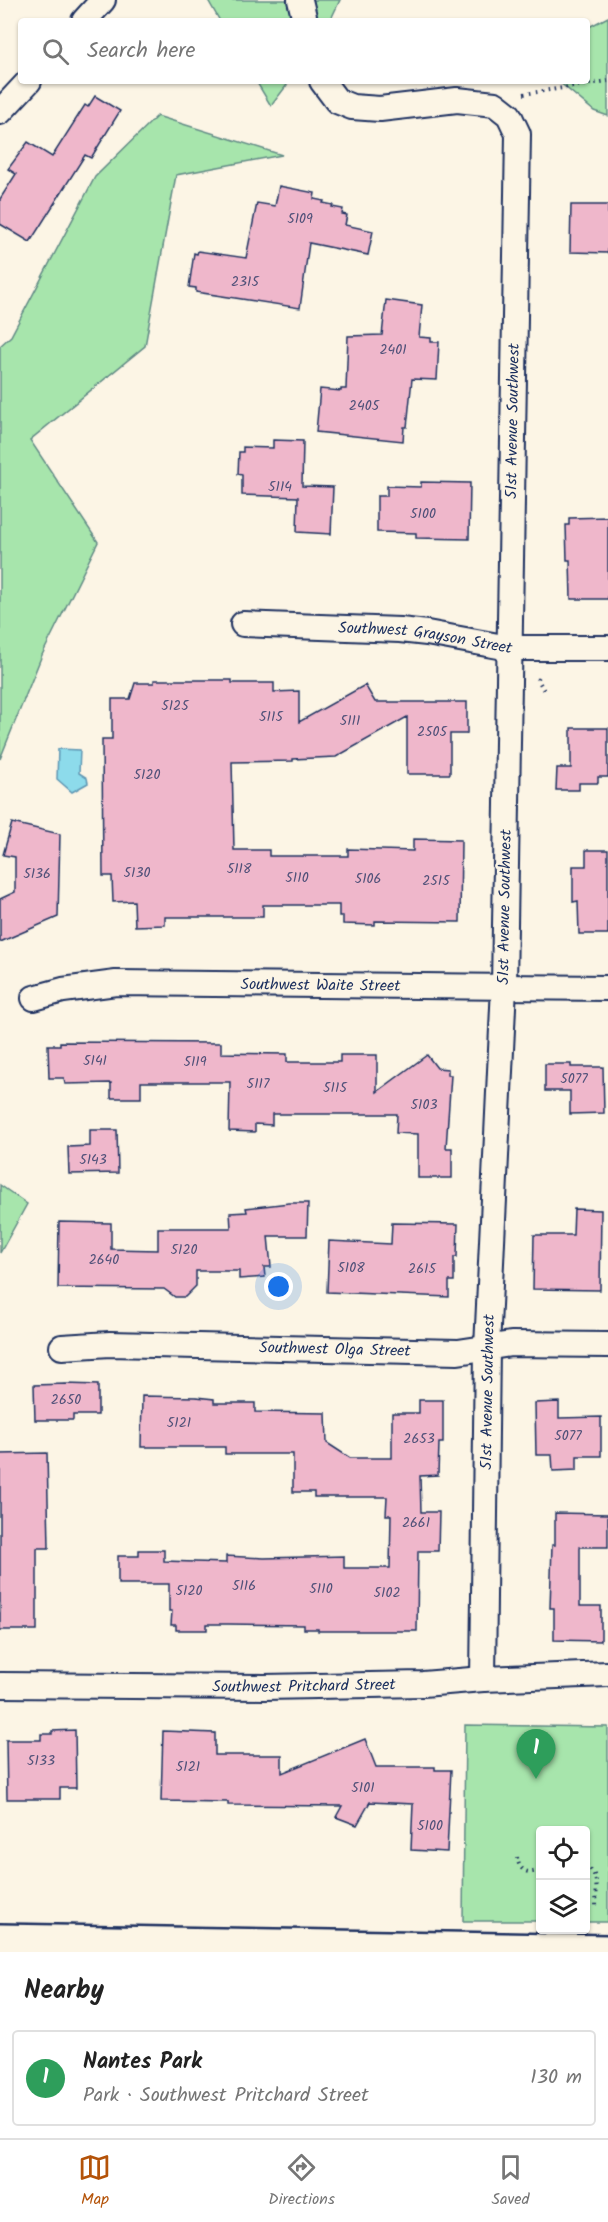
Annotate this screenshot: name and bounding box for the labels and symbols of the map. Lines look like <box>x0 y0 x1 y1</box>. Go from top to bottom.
house number: 5109 <box>287 208 313 230</box>
house number: 2315 <box>231 271 261 293</box>
house number: 2401 <box>379 339 407 361</box>
street label: 51st Avenue Southwest <box>499 342 527 499</box>
house number: 2405 <box>349 395 381 417</box>
house number: 5114 <box>268 476 292 498</box>
house number: 5100 <box>410 503 436 525</box>
street label: Southwest Grayson Street <box>338 615 515 661</box>
house number: 5125 <box>161 695 190 717</box>
house number: 5115 <box>259 706 284 728</box>
house number: 5111 <box>340 710 360 732</box>
house number: 2505 <box>417 721 449 743</box>
house number: 5120 <box>133 764 161 786</box>
street label: 51st Avenue Southwest <box>491 828 519 985</box>
house number: 5118 <box>227 858 252 880</box>
house number: 5130 <box>124 862 150 884</box>
house number: 5136 <box>23 863 51 885</box>
house number: 5110 <box>285 867 309 889</box>
house number: 5106 <box>355 868 381 890</box>
house number: 2515 <box>422 870 451 892</box>
street label: Southwest Waite Street <box>240 972 401 998</box>
house number: 5141 <box>83 1050 107 1072</box>
house number: 5119 <box>183 1051 207 1073</box>
house number: 5077 <box>560 1068 588 1090</box>
house number: 5117 <box>247 1073 270 1095</box>
house number: 5115 <box>323 1077 348 1099</box>
house number: 5103 <box>411 1094 437 1116</box>
house number: 5143 <box>79 1149 107 1171</box>
house number: 5120 <box>170 1239 198 1261</box>
house number: 2640 <box>89 1249 119 1271</box>
house number: 5108 <box>337 1257 365 1279</box>
house number: 2615 <box>408 1258 437 1280</box>
your location <box>264 1272 293 1301</box>
street label: 51st Avenue Southwest <box>474 1313 502 1470</box>
street label: Southwest Olga Street <box>259 1335 412 1363</box>
house number: 2650 <box>51 1389 81 1411</box>
house number: 5121 <box>167 1412 191 1434</box>
house number: 5077 <box>554 1425 582 1447</box>
house number: 2653 <box>403 1428 435 1450</box>
house number: 2661 <box>402 1512 430 1534</box>
house number: 5116 <box>232 1575 256 1597</box>
house number: 5110 <box>309 1578 333 1600</box>
house number: 5120 <box>175 1580 203 1602</box>
house number: 5102 <box>373 1582 401 1604</box>
street label: Southwest Pritchard Street <box>212 1672 397 1700</box>
pin: 1 <box>516 1730 556 1779</box>
house number: 5133 <box>27 1750 55 1772</box>
house number: 5121 <box>176 1756 200 1778</box>
house number: 5101 <box>351 1777 375 1799</box>
house number: 5100 <box>417 1815 443 1837</box>

